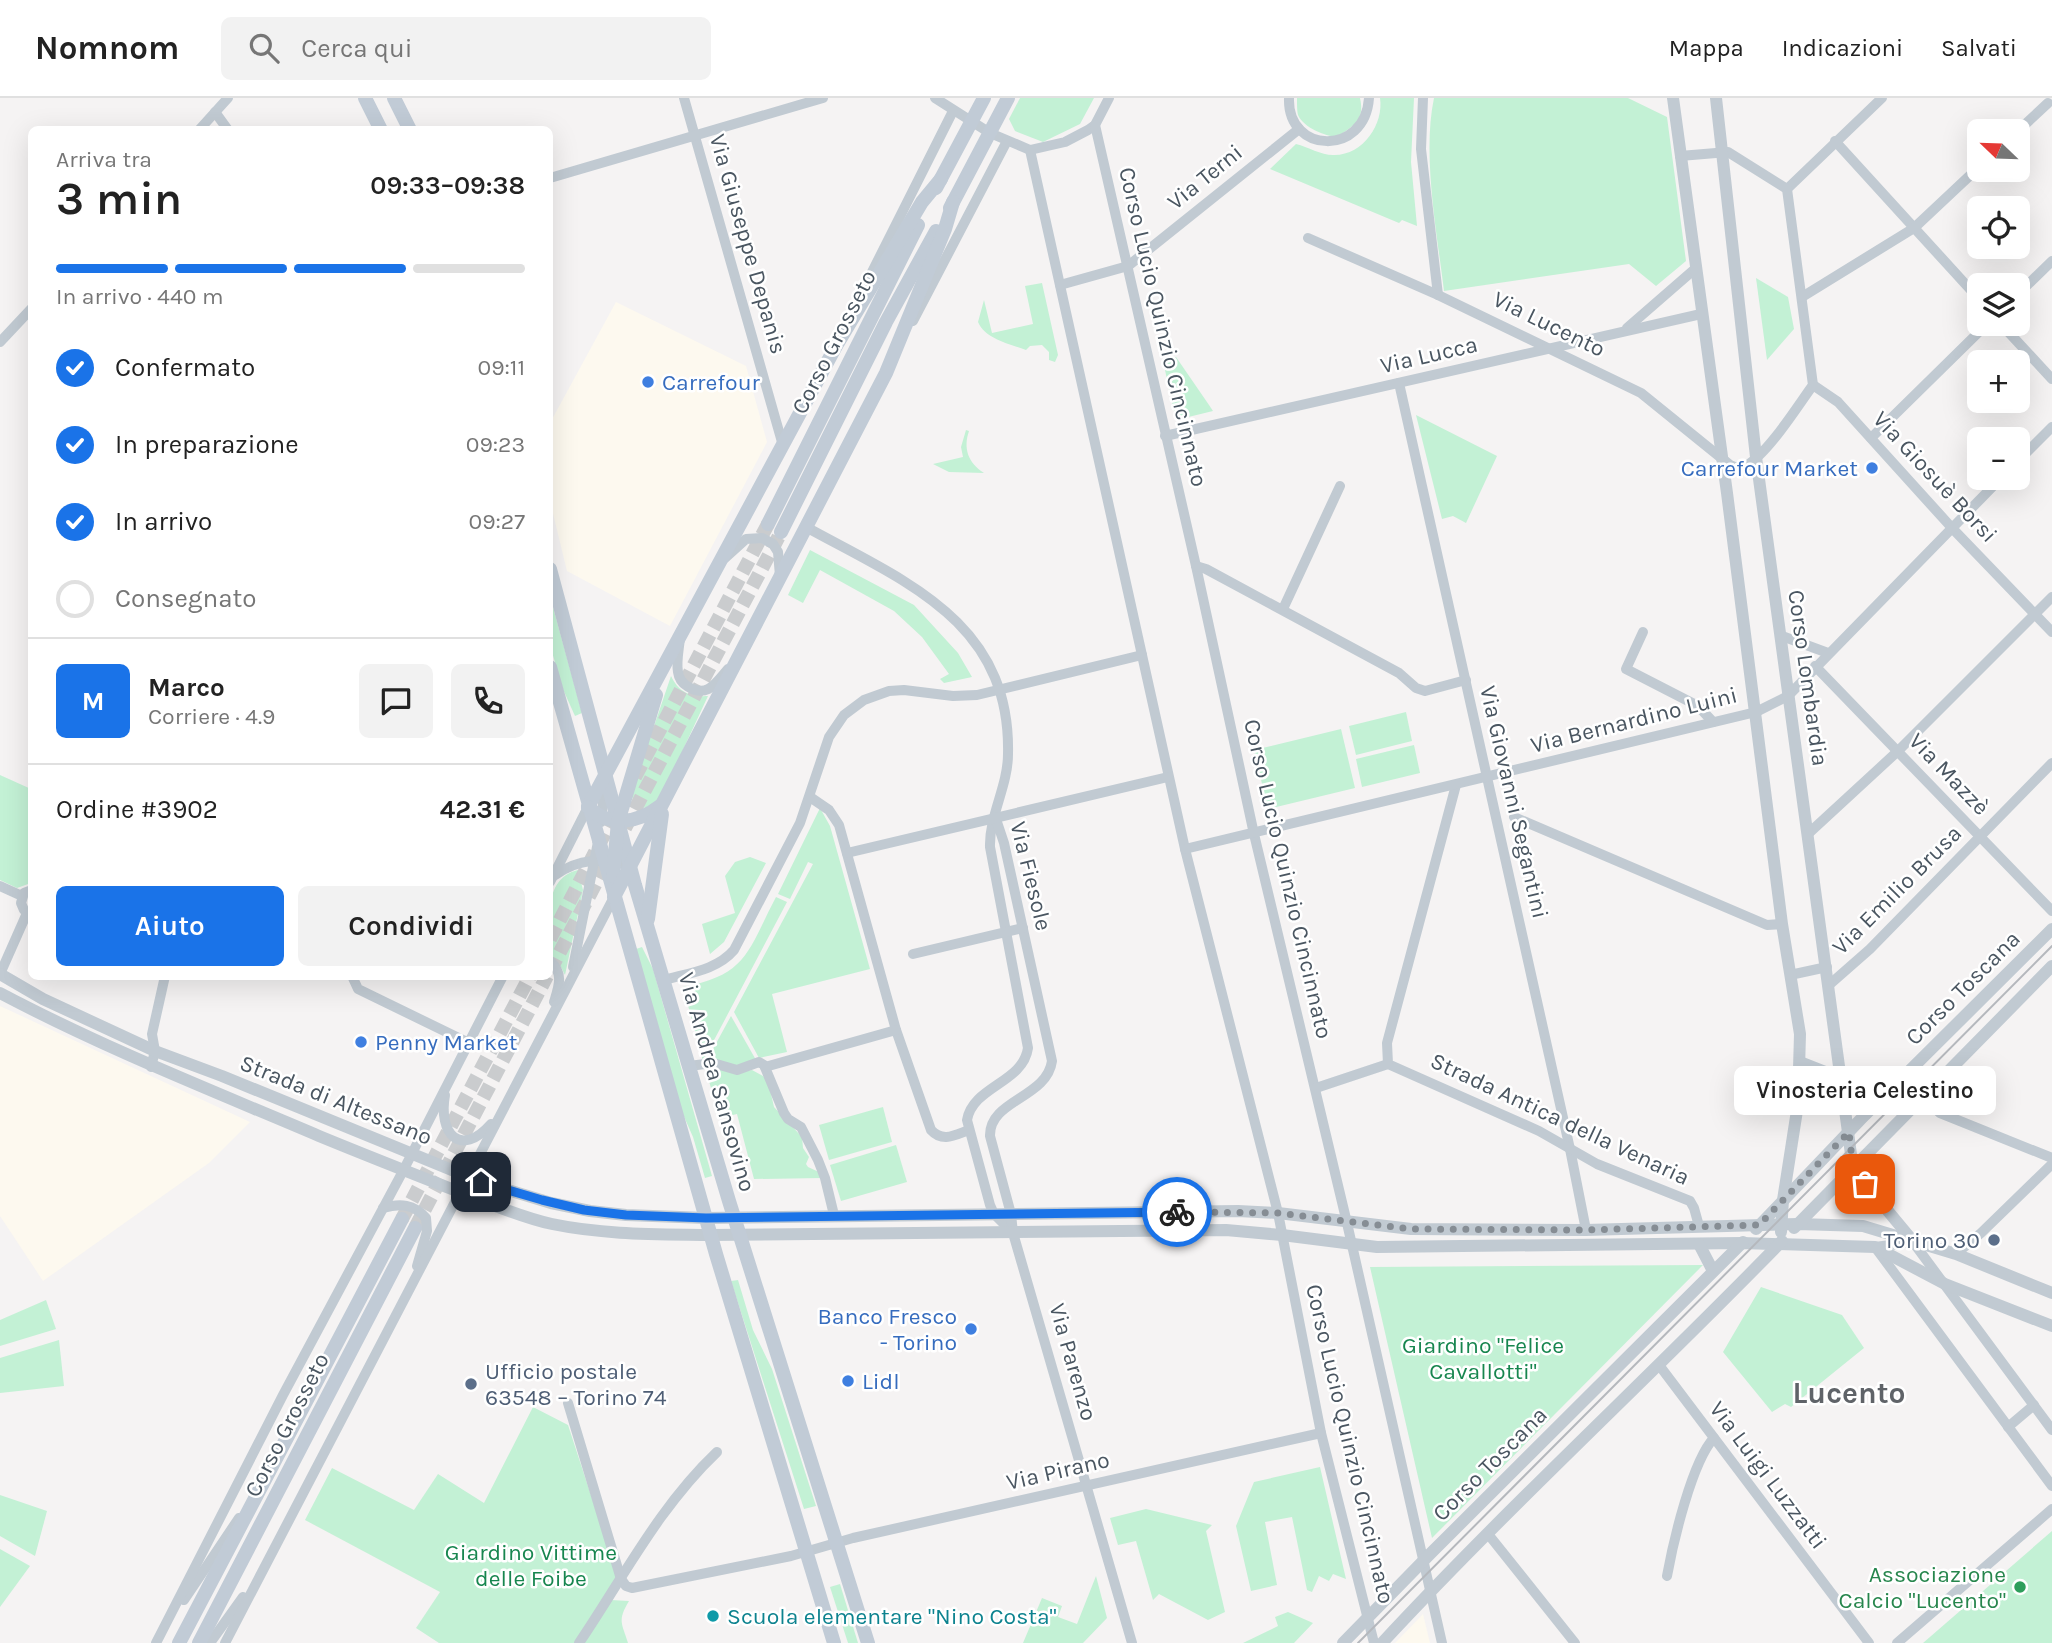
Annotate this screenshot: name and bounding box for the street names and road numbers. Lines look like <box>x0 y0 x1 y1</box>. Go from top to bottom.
street label: Via Giuseppe Depanis <box>704 131 792 357</box>
street label: Via Terni <box>1162 139 1248 215</box>
street label: Corso Lucio Quinzio Cincinnato <box>1113 165 1213 489</box>
street label: Corso Grosseto <box>786 265 882 419</box>
street label: Via Lucento <box>1489 285 1609 363</box>
street label: Via Lucca <box>1378 331 1480 379</box>
street label: Via Giosuè Borsi <box>1867 406 2003 548</box>
street label: Corso Lombardia <box>1782 588 1834 768</box>
street label: Via Bernardino Luini <box>1528 681 1740 759</box>
street label: Via Giovanni Segantini <box>1474 683 1554 921</box>
street label: Corso Lucio Quinzio Cincinnato <box>1238 717 1338 1041</box>
street label: Via Mazzè <box>1903 727 1995 821</box>
street label: Via Fiesole <box>1004 819 1058 933</box>
street label: Via Emilio Brusa <box>1827 820 1967 960</box>
street label: Corso Toscana <box>1900 925 2026 1051</box>
street label: Via Andrea Sansovino <box>673 969 761 1195</box>
street label: Strada Antica della Venaria <box>1426 1047 1694 1191</box>
street label: Strada di Altessano <box>236 1049 436 1151</box>
street label: Corso Lucio Quinzio Cincinnato <box>1300 1282 1400 1606</box>
street label: Via Parenzo <box>1043 1300 1103 1424</box>
street label: Corso Grosseto <box>239 1348 335 1502</box>
street label: Via Luigi Luzzatti <box>1704 1396 1832 1554</box>
street label: Corso Toscana <box>1427 1401 1553 1527</box>
street label: Via Pirano <box>1004 1446 1112 1496</box>

